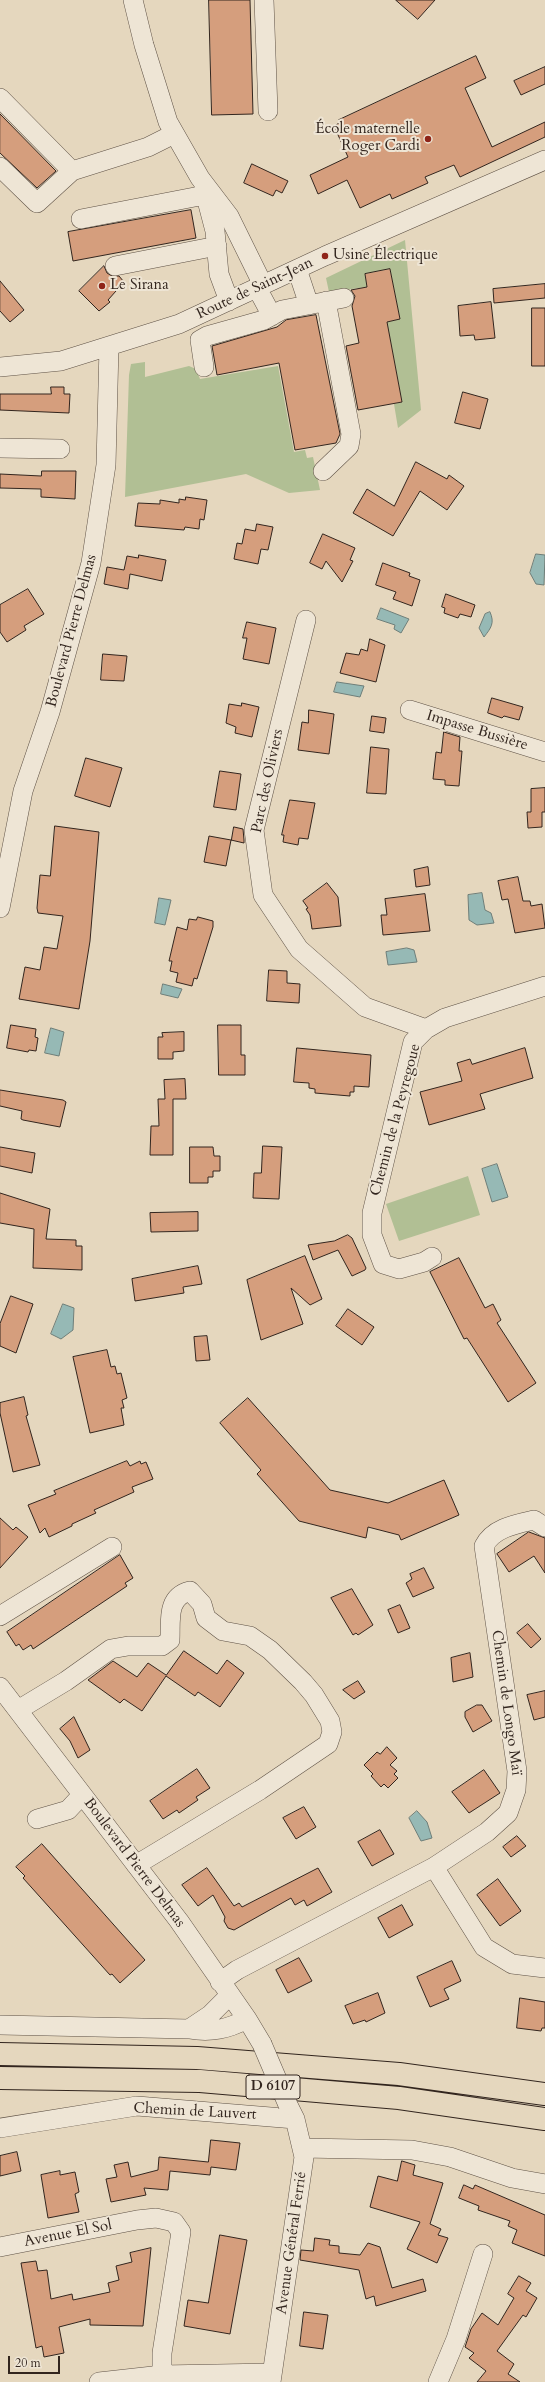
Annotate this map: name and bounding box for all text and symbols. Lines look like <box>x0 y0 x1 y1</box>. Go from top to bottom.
place label: École maternelle Roger Cardi <box>315 121 420 156</box>
marker: École maternelle Roger Cardi <box>423 134 433 144</box>
place label: Usine Électrique <box>333 247 438 265</box>
marker: Usine Électrique <box>320 251 330 261</box>
street label: Route de Saint-Jean <box>194 254 316 324</box>
place label: Le Sirana <box>110 277 169 295</box>
marker: Le Sirana <box>97 281 107 291</box>
street label: Boulevard Pierre Delmas <box>43 553 101 709</box>
street label: Impasse Bussière <box>424 707 530 755</box>
street label: Parc des Oliviers <box>248 727 288 835</box>
street label: Chemin de la Peyregoue <box>367 1042 425 1198</box>
street label: Chemin de Longo Maï <box>487 1629 525 1777</box>
street label: Boulevard Pierre Delmas <box>79 1795 189 1931</box>
road number: D 6107 <box>246 2075 300 2099</box>
street label: Chemin de Lauvert <box>133 2100 257 2124</box>
street label: Avenue Général Ferrié <box>273 2171 311 2315</box>
street label: Avenue El Sol <box>22 2217 114 2251</box>
scale bar <box>10 2348 62 2374</box>
text: 20 m <box>15 2355 41 2371</box>

